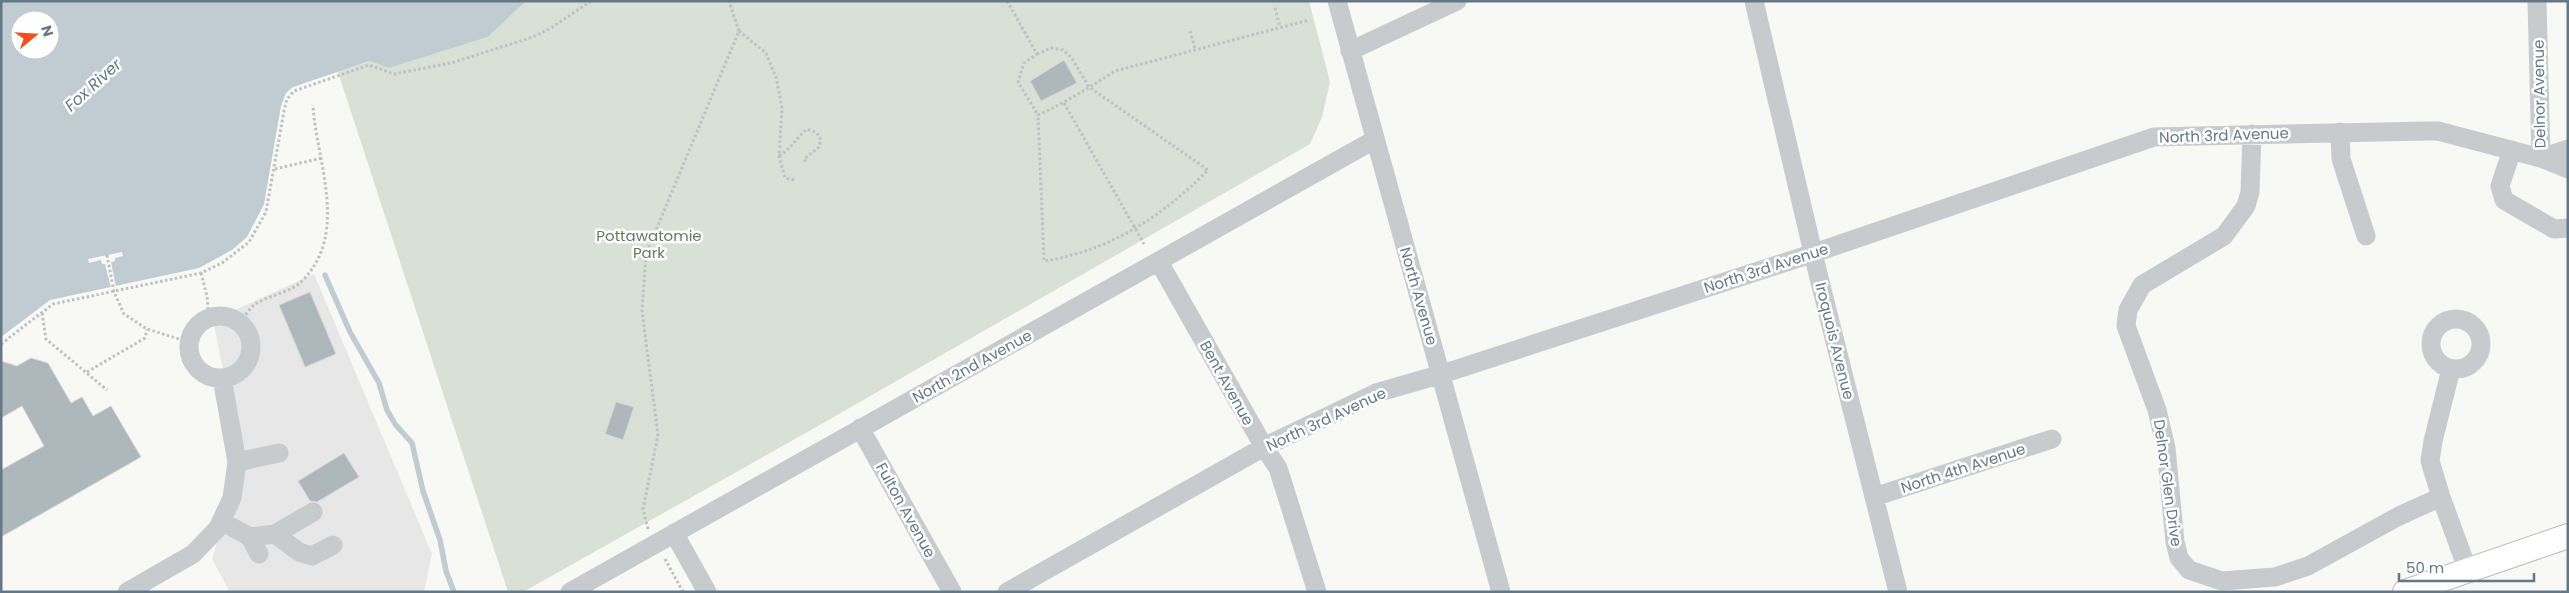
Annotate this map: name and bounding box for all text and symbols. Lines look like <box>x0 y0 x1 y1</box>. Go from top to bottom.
north arrow <box>10 10 60 60</box>
text: N <box>36 23 59 39</box>
street label: Delnor Avenue <box>2528 39 2550 149</box>
water label: Fox River <box>60 53 127 117</box>
street label: North 3rd Avenue <box>2159 122 2289 148</box>
park label: Pottawatomie Park <box>596 225 702 263</box>
street label: North 3rd Avenue <box>1701 238 1831 298</box>
street label: North Avenue <box>1395 244 1443 348</box>
street label: Iroquois Avenue <box>1810 280 1860 402</box>
street label: North 2nd Avenue <box>909 324 1035 408</box>
street label: Bent Avenue <box>1195 337 1259 429</box>
street label: North 3rd Avenue <box>1263 382 1389 456</box>
street label: Delnor Glen Drive <box>2149 418 2187 548</box>
street label: North 4th Avenue <box>1898 438 2028 498</box>
street label: Fulton Avenue <box>871 459 941 561</box>
scale bar <box>2399 550 2534 582</box>
text: 50 m <box>2406 557 2444 578</box>

